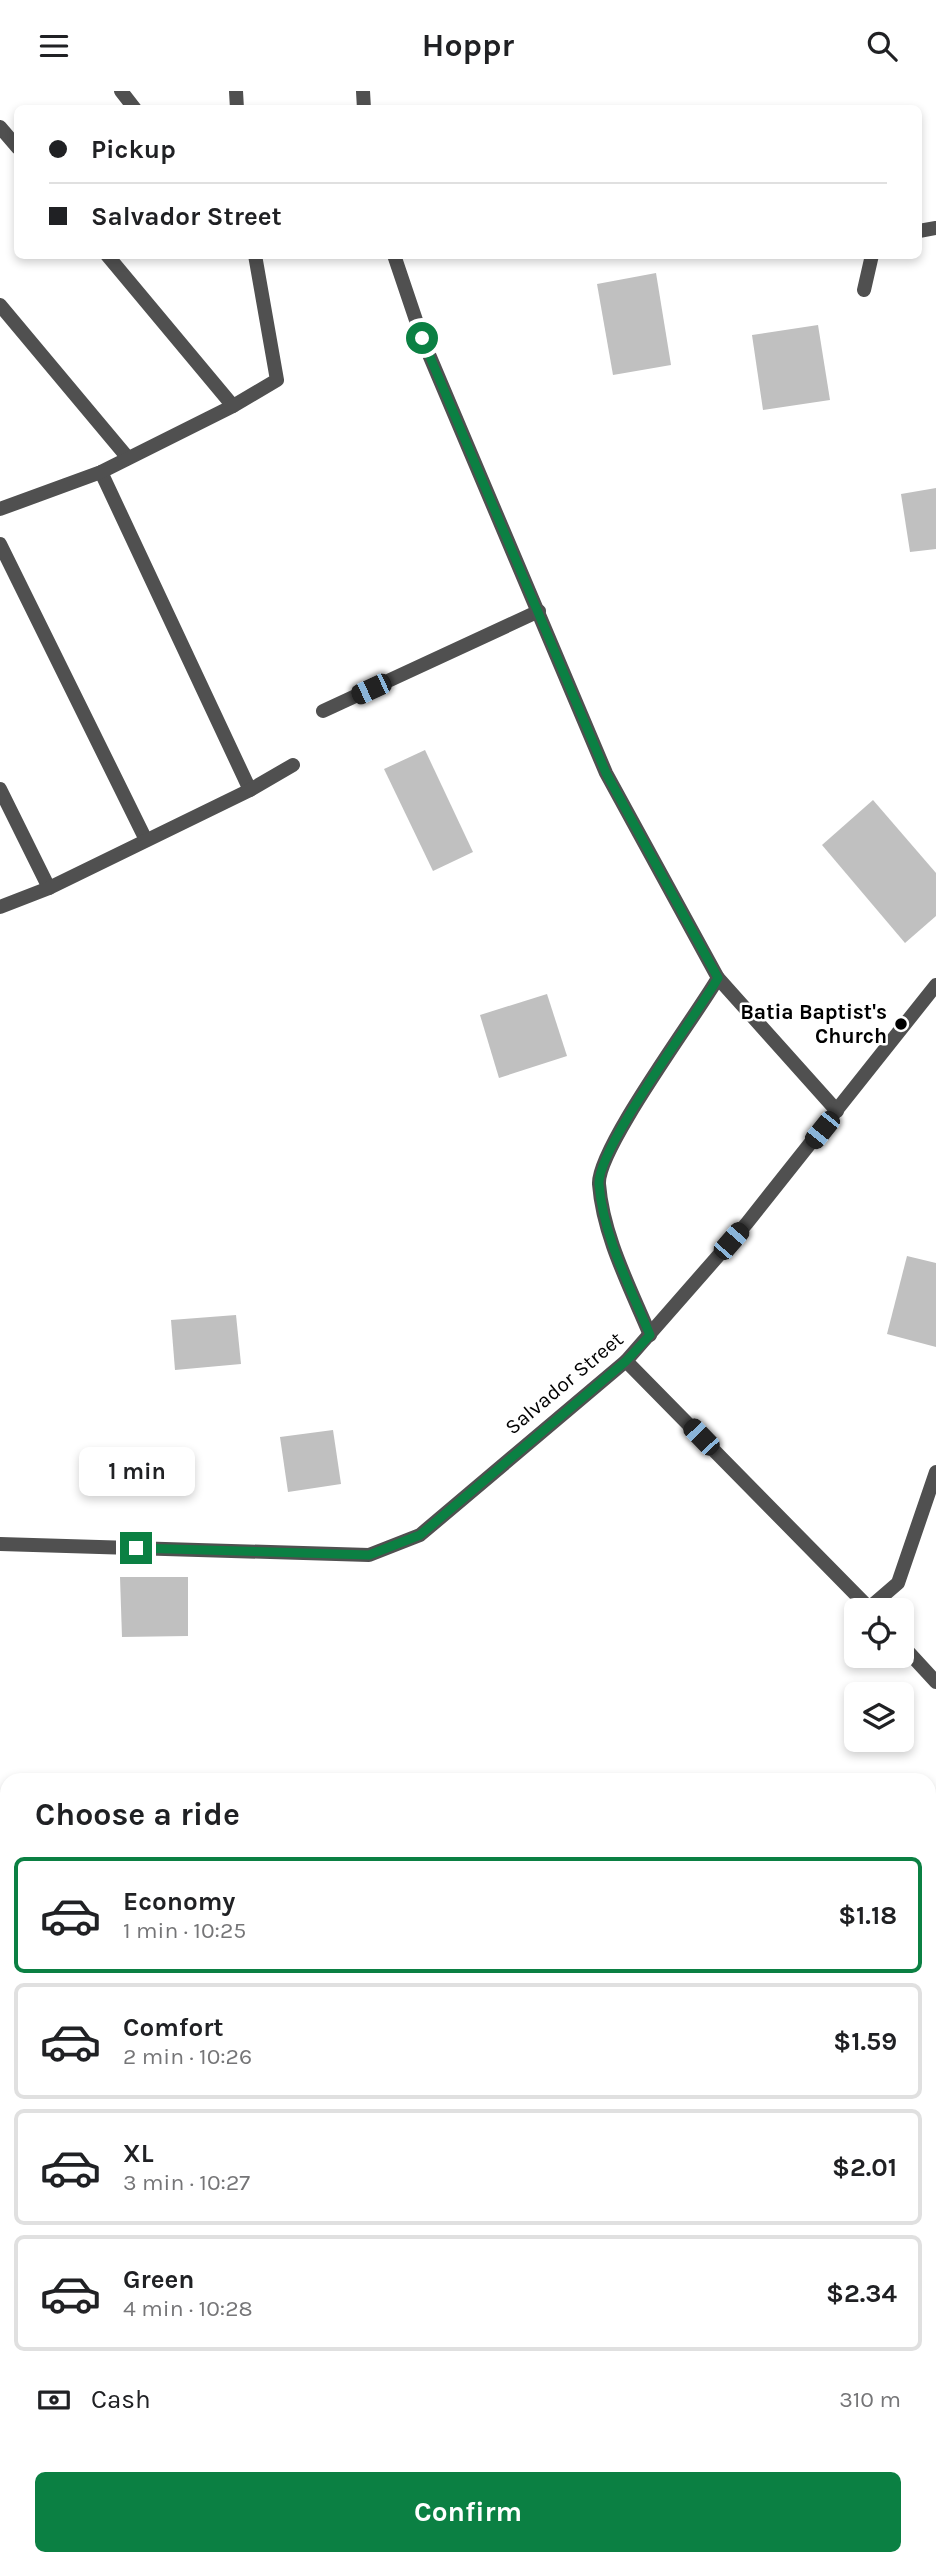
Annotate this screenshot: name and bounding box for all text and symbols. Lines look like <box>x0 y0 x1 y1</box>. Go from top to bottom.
icon: menu <box>35 27 73 65</box>
text: Hoppr <box>422 27 514 64</box>
icon: search <box>863 27 901 65</box>
text: Pickup <box>91 134 176 165</box>
text: Salvador Street <box>91 201 282 232</box>
route start <box>406 322 438 354</box>
car <box>348 671 395 707</box>
place label: Batia Baptist's Church <box>740 1000 887 1048</box>
marker: Batia Baptist's Church <box>893 1016 909 1032</box>
car <box>801 1107 844 1153</box>
car <box>710 1218 753 1264</box>
street label: Salvador Street <box>500 1327 628 1439</box>
car <box>679 1415 724 1459</box>
callout: 1 min <box>78 1447 194 1495</box>
text: 1 min <box>108 1458 166 1485</box>
route end <box>120 1532 152 1564</box>
map controls <box>844 1598 914 1752</box>
button: locate <box>844 1598 914 1668</box>
button: layers <box>844 1682 914 1752</box>
text: Choose a ride <box>35 1796 240 1833</box>
icon: car <box>39 1884 102 1947</box>
text: Economy <box>123 1886 235 1917</box>
text: $1.18 <box>838 1900 897 1931</box>
text: 1 min · 10:25 <box>123 1917 246 1944</box>
icon: car <box>39 2010 102 2073</box>
text: Comfort <box>123 2012 224 2043</box>
text: $1.59 <box>833 2026 897 2057</box>
text: 2 min · 10:26 <box>123 2043 252 2070</box>
icon: car <box>39 2136 102 2199</box>
text: XL <box>123 2138 154 2169</box>
text: $2.01 <box>832 2152 897 2183</box>
text: 3 min · 10:27 <box>123 2169 250 2196</box>
icon: car <box>39 2262 102 2325</box>
text: Green <box>123 2264 195 2295</box>
text: $2.34 <box>826 2278 897 2309</box>
text: 4 min · 10:28 <box>123 2295 253 2322</box>
icon: cash <box>35 2381 73 2419</box>
text: Cash <box>91 2384 151 2415</box>
text: 310 m <box>839 2386 901 2413</box>
button: Confirm <box>35 2472 901 2552</box>

